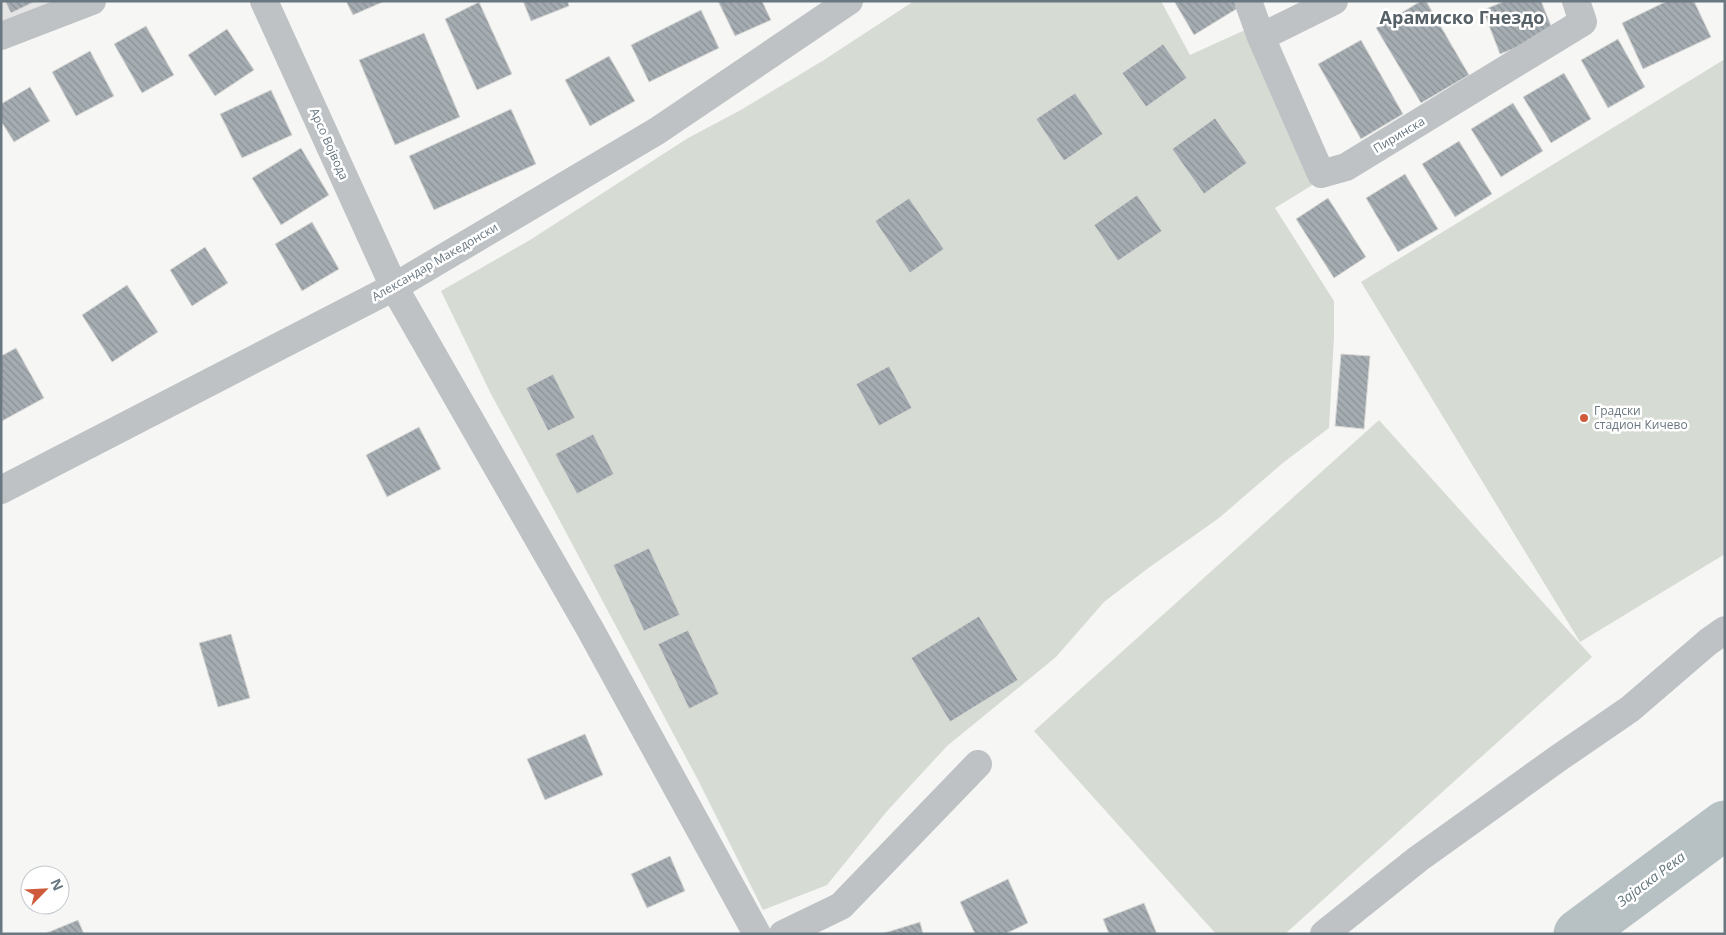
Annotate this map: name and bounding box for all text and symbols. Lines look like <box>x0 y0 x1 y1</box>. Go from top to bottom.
district label: Арамиско Гнездо <box>1380 5 1544 29</box>
street label: Арсо Војвода <box>306 105 353 182</box>
street label: Пиринска <box>1370 112 1428 157</box>
street label: Александар Македонски <box>369 218 501 305</box>
place label: Градски стадион Кичево <box>1594 402 1688 433</box>
marker: Градски стадион Кичево <box>1578 412 1590 424</box>
water label: Зајаска Река <box>1612 847 1689 911</box>
north arrow <box>20 865 70 915</box>
text: N <box>46 875 68 894</box>

